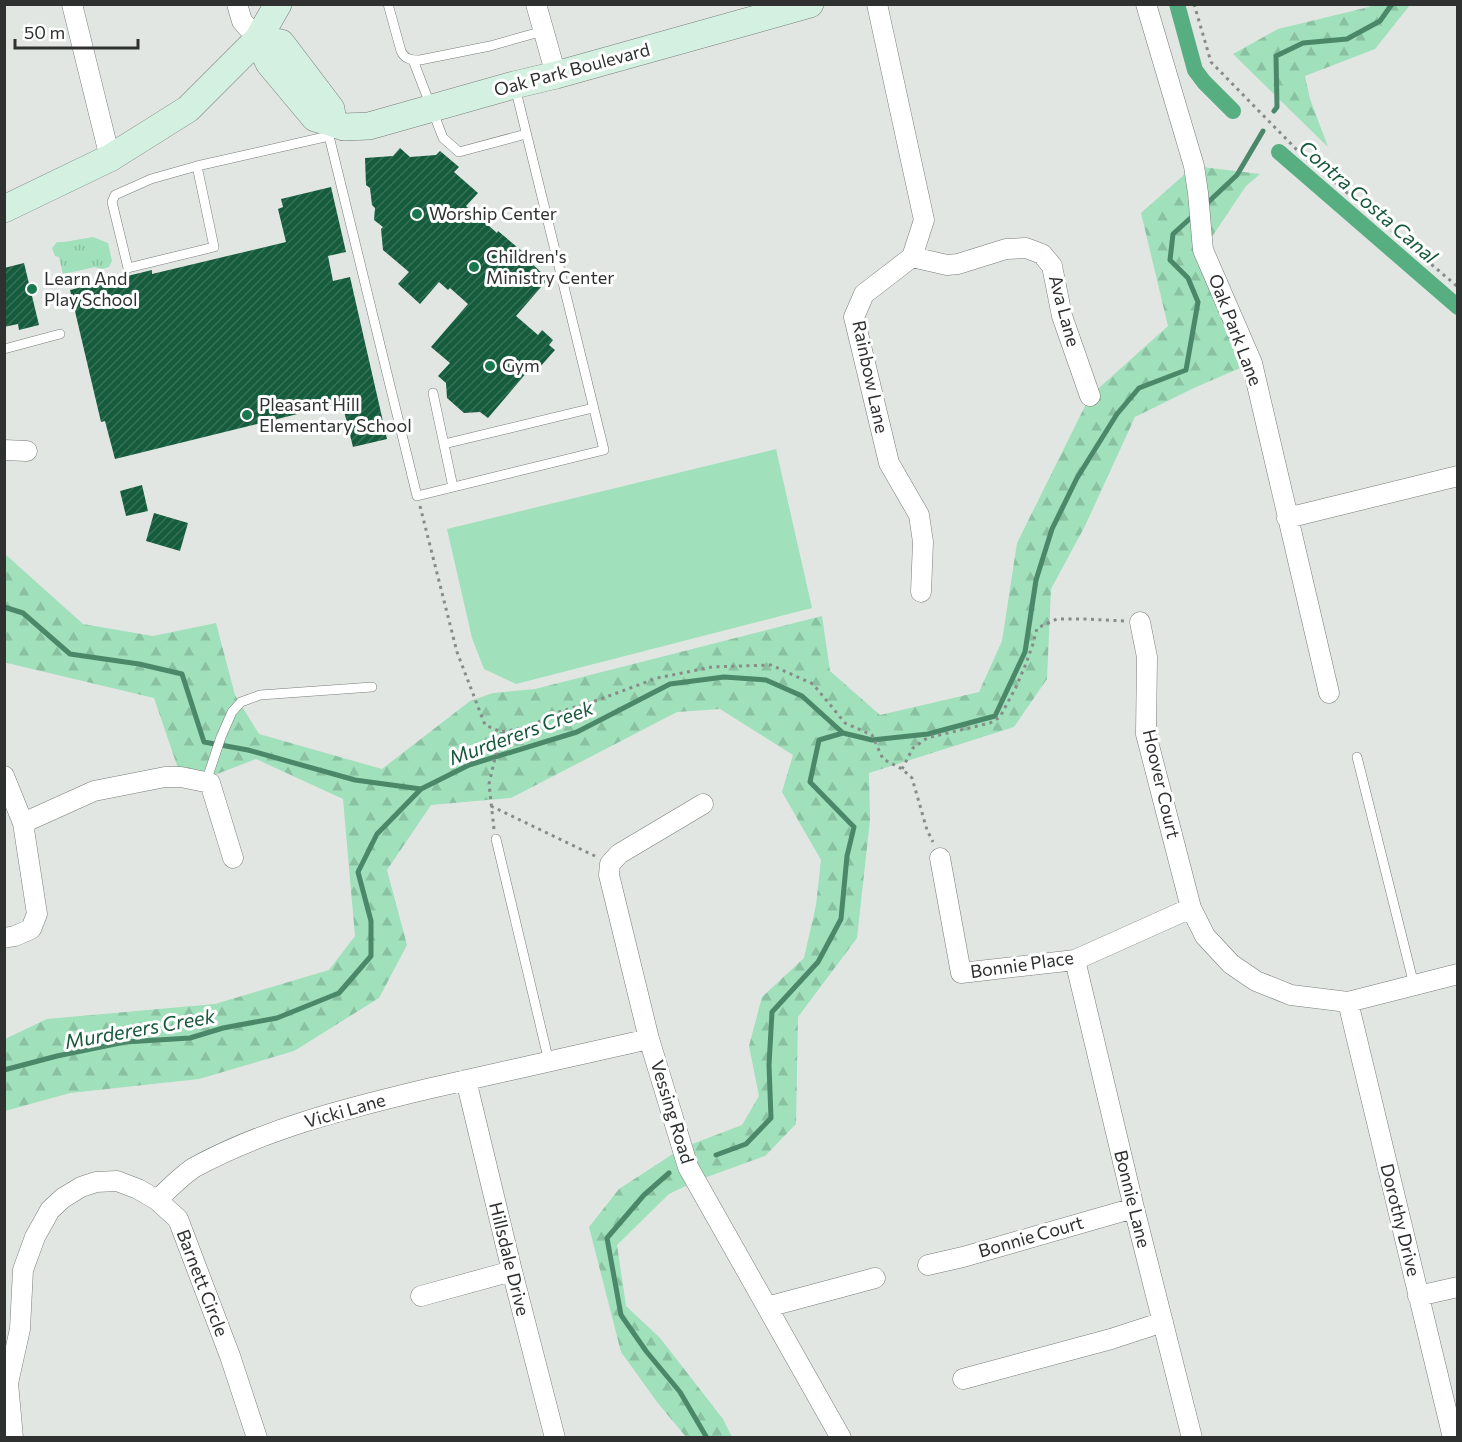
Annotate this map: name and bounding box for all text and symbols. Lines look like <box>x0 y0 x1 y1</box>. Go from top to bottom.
scale bar <box>15 12 138 50</box>
text: 50 m <box>24 21 65 43</box>
street label: Oak Park Boulevard <box>491 38 652 100</box>
water label: Contra Costa Canal <box>1295 135 1443 268</box>
place label: Worship Center <box>429 202 557 224</box>
marker: Worship Center <box>410 207 424 221</box>
place label: Children's Ministry Center <box>486 245 614 288</box>
marker: Children's Ministry Center <box>467 260 481 274</box>
place label: Learn And Play School <box>44 267 138 310</box>
street label: Oak Park Lane <box>1205 271 1267 389</box>
street label: Ava Lane <box>1045 273 1085 349</box>
marker: Learn And Play School <box>25 282 39 296</box>
street label: Rainbow Lane <box>848 318 894 435</box>
place label: Gym <box>502 354 540 376</box>
marker: Gym <box>483 359 497 373</box>
place label: Pleasant Hill Elementary School <box>259 393 412 436</box>
marker: Pleasant Hill Elementary School <box>240 408 254 422</box>
water label: Murderers Creek <box>445 694 597 769</box>
street label: Hoover Court <box>1139 727 1185 841</box>
street label: Bonnie Place <box>969 946 1075 982</box>
water label: Murderers Creek <box>63 1003 218 1053</box>
street label: Vessing Road <box>647 1057 699 1166</box>
street label: Vicki Lane <box>302 1088 388 1132</box>
street label: Bonnie Lane <box>1110 1148 1156 1250</box>
street label: Dorothy Drive <box>1376 1161 1426 1278</box>
street label: Hillsdale Drive <box>485 1200 535 1318</box>
street label: Bonnie Court <box>976 1211 1086 1262</box>
street label: Barnett Circle <box>172 1226 233 1339</box>

